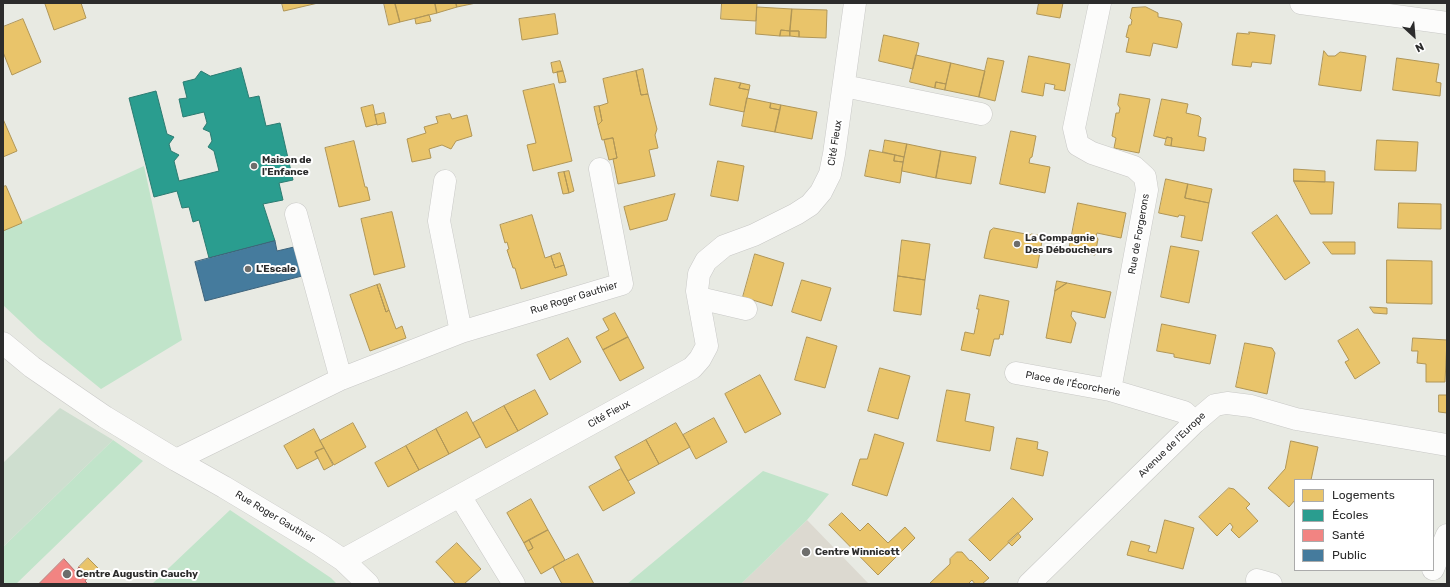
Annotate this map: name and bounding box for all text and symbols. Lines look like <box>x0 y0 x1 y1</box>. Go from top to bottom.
north arrow <box>1394 16 1434 56</box>
text: N <box>1413 40 1426 55</box>
street label: Cité Fieux <box>825 119 845 167</box>
place label: Maison de l'Enfance <box>262 154 311 178</box>
marker: Maison de l'Enfance <box>249 161 259 171</box>
street label: Rue de Forgerons <box>1126 193 1152 275</box>
place label: La Compagnie Des Déboucheurs <box>1025 232 1113 256</box>
marker: La Compagnie Des Déboucheurs <box>1012 239 1022 249</box>
place label: L'Escale <box>256 263 296 275</box>
marker: L'Escale <box>243 264 253 274</box>
street label: Rue Roger Gauthier <box>529 279 619 317</box>
street label: Place de l'Écorcherie <box>1024 369 1122 399</box>
street label: Cité Fieux <box>586 398 632 430</box>
street label: Avenue de l'Europe <box>1136 410 1208 480</box>
legend <box>1294 479 1434 571</box>
street label: Rue Roger Gauthier <box>233 488 317 546</box>
text: Logements <box>1332 488 1395 502</box>
text: Écoles <box>1332 508 1368 522</box>
text: Santé <box>1332 528 1365 542</box>
marker: Centre Winnicott <box>800 546 812 558</box>
place label: Centre Winnicott <box>815 546 900 558</box>
text: Public <box>1332 548 1367 562</box>
marker: Centre Augustin Cauchy <box>61 568 73 580</box>
place label: Centre Augustin Cauchy <box>76 568 198 580</box>

